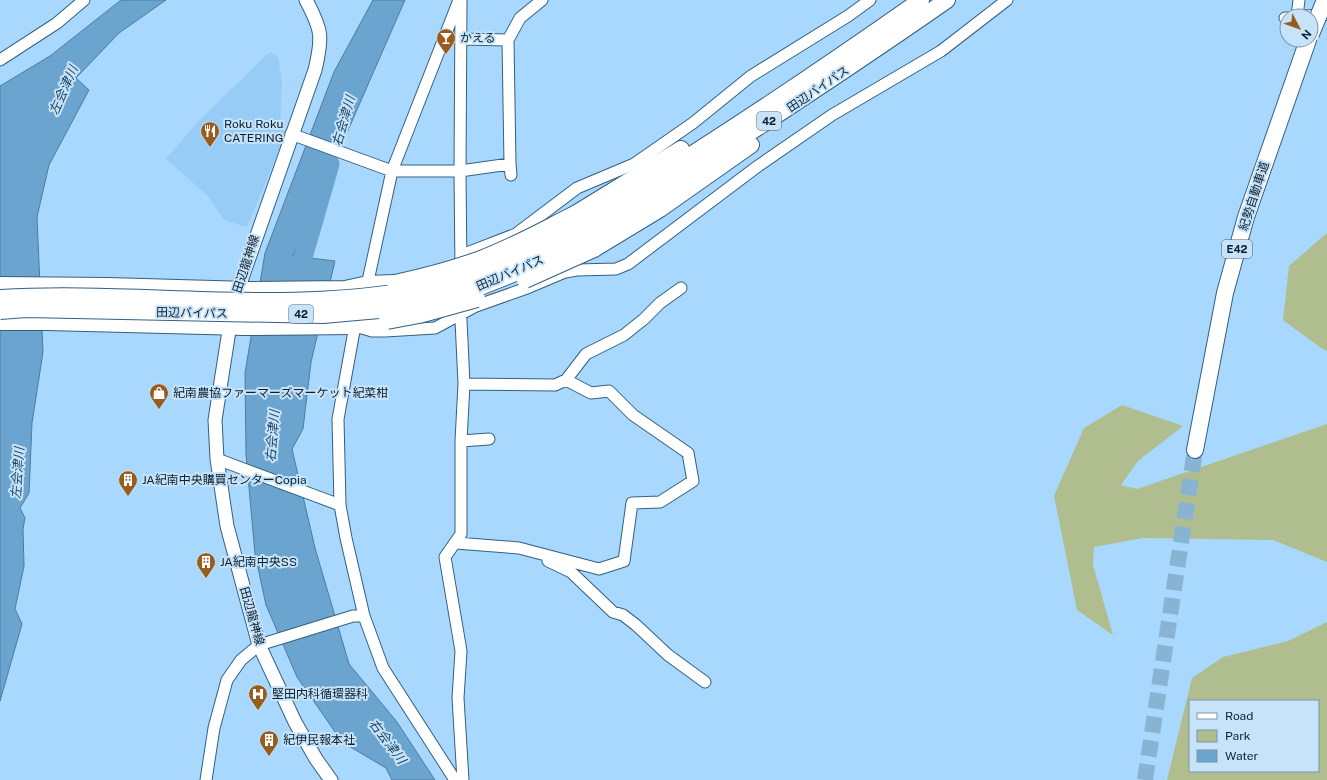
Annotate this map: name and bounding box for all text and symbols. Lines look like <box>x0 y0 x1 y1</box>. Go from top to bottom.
north arrow <box>1279 8 1319 48</box>
bar icon: かえる <box>435 27 457 55</box>
text: N <box>1299 27 1314 42</box>
place label: かえる <box>460 31 496 45</box>
water label: 左会津川 <box>46 62 82 117</box>
street label: 田辺バイパス <box>784 63 852 115</box>
water label: 右会津川 <box>329 92 358 148</box>
road number: 42 <box>757 112 781 130</box>
place label: Roku Roku CATERING <box>224 117 284 145</box>
restaurant icon: Roku Roku CATERING <box>199 120 221 148</box>
street label: 紀勢自動車道 <box>1236 160 1272 232</box>
street label: 田辺龍神線 <box>230 233 262 295</box>
road number: E42 <box>1222 240 1252 258</box>
street label: 田辺バイパス <box>474 253 546 293</box>
street label: 田辺バイパス <box>156 305 228 321</box>
road number: 42 <box>289 305 313 323</box>
shop icon: 紀南農協ファーマーズマーケット紀菜柑 <box>148 382 170 410</box>
place label: 紀南農協ファーマーズマーケット紀菜柑 <box>173 386 388 400</box>
water label: 右会津川 <box>263 408 282 463</box>
water label: 左会津川 <box>8 445 27 500</box>
building icon: JA紀南中央購買センターCopia <box>117 469 139 497</box>
place label: JA紀南中央購買センターCopia <box>142 473 307 487</box>
building icon: JA紀南中央SS <box>195 551 217 579</box>
place label: JA紀南中央SS <box>220 555 297 569</box>
street label: 田辺龍神線 <box>237 585 267 647</box>
hospital icon: 堅田内科循環器科 <box>247 683 269 711</box>
place label: 堅田内科循環器科 <box>272 687 368 701</box>
legend <box>1189 700 1319 772</box>
text: Road <box>1225 709 1253 723</box>
water label: 右会津川 <box>366 716 410 768</box>
building icon: 紀伊民報本社 <box>258 729 280 757</box>
text: Park <box>1225 729 1251 743</box>
place label: 紀伊民報本社 <box>283 733 355 747</box>
text: Water <box>1225 749 1259 763</box>

